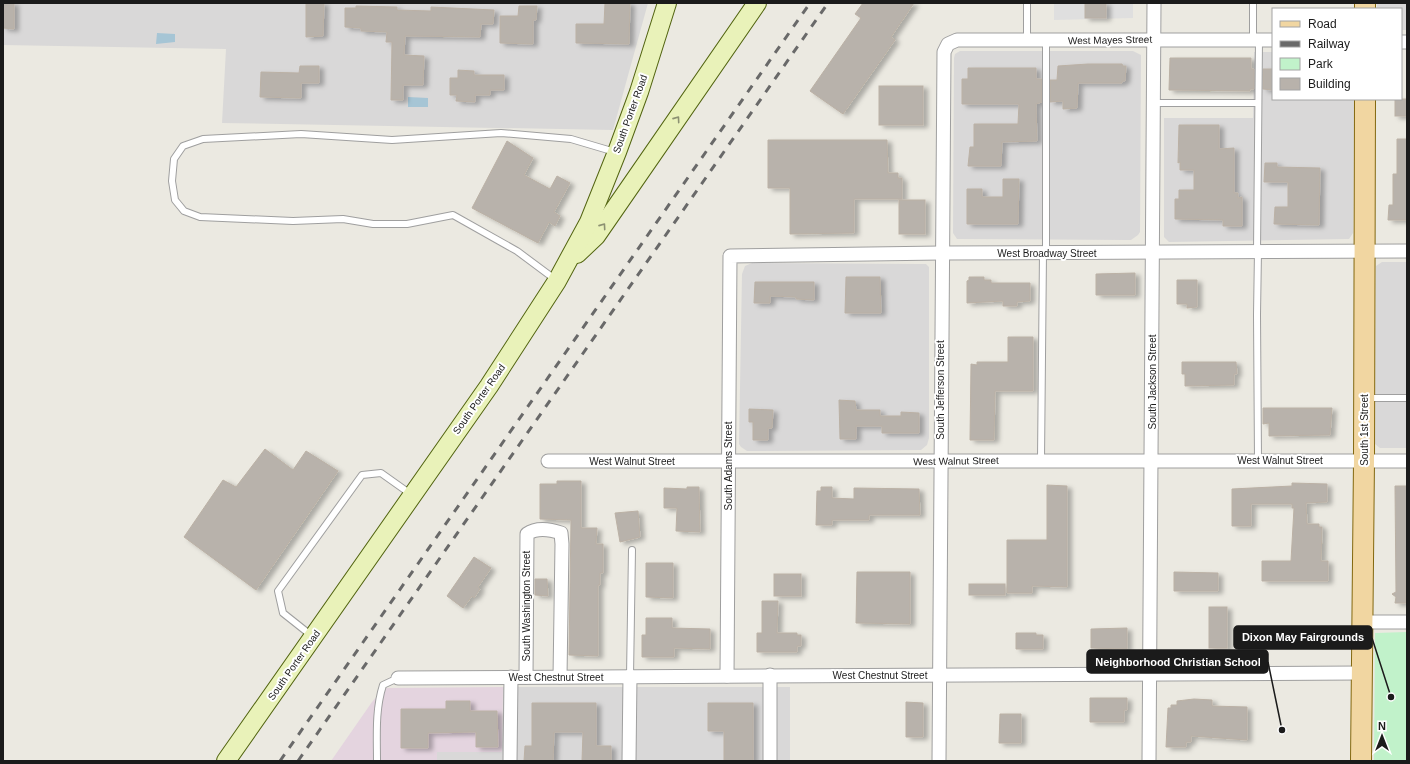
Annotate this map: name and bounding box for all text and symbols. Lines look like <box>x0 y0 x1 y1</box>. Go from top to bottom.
legend <box>1272 8 1402 100</box>
text: Road <box>1308 17 1337 31</box>
street label: West Mayes Street <box>1068 34 1152 46</box>
text: Railway <box>1308 37 1350 51</box>
text: Park <box>1308 57 1334 71</box>
street label: South Porter Road <box>611 73 649 155</box>
text: Building <box>1308 77 1351 91</box>
one-way arrow <box>672 116 680 123</box>
one-way arrow <box>598 223 606 230</box>
street label: West Broadway Street <box>997 248 1097 259</box>
street label: South Jackson Street <box>1147 334 1158 430</box>
street label: South Jefferson Street <box>935 340 946 440</box>
street label: South Porter Road <box>451 362 507 436</box>
street label: South 1st Street <box>1359 394 1370 466</box>
street label: South Adams Street <box>723 421 734 510</box>
street label: West Walnut Street <box>913 455 999 467</box>
street label: West Walnut Street <box>1237 455 1323 466</box>
street label: West Walnut Street <box>589 456 675 467</box>
street label: South Washington Street <box>521 550 532 661</box>
callout: Dixon May Fairgrounds <box>1234 626 1372 649</box>
street label: South Porter Road <box>266 628 322 702</box>
text: Dixon May Fairgrounds <box>1242 631 1364 643</box>
callout: Neighborhood Christian School <box>1087 650 1268 673</box>
text: Neighborhood Christian School <box>1095 656 1261 668</box>
street label: West Chestnut Street <box>833 670 928 681</box>
street label: West Chestnut Street <box>509 672 604 683</box>
north arrow <box>1362 716 1402 756</box>
text: N <box>1378 720 1386 732</box>

